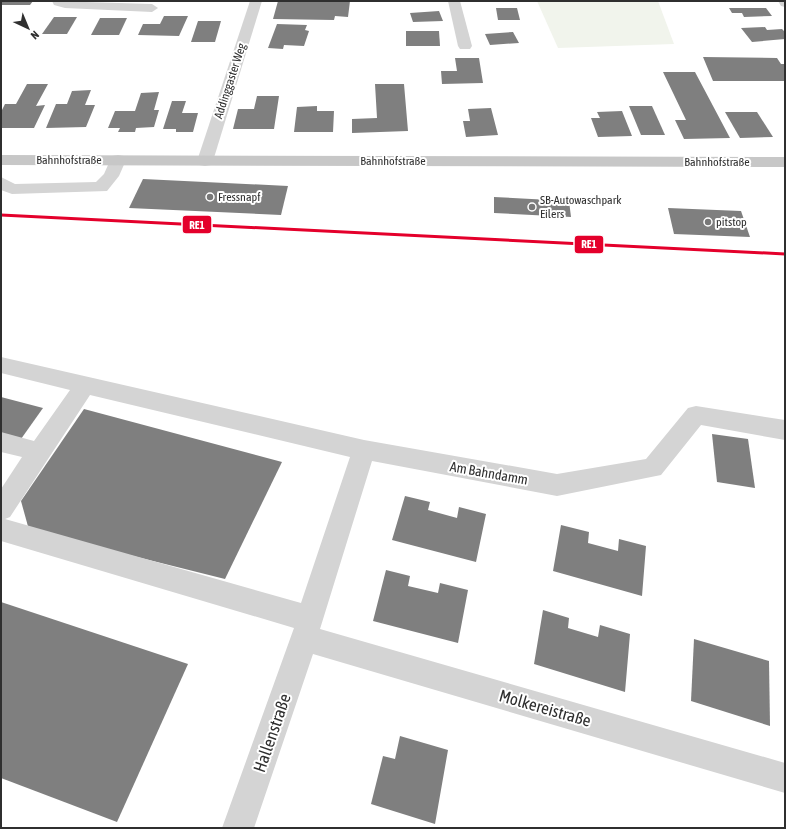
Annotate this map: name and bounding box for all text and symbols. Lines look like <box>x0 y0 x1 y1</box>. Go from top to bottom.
north arrow <box>8 8 48 48</box>
text: N <box>28 29 41 42</box>
street label: Addinggaster Weg <box>211 41 249 120</box>
street label: Bahnhofstraße <box>36 153 102 167</box>
street label: Bahnhofstraße <box>360 154 426 168</box>
street label: Bahnhofstraße <box>684 155 750 169</box>
place label: Fressnapf <box>218 190 261 204</box>
marker: Fressnapf <box>205 192 215 202</box>
place label: SB-Autowaschpark Eilers <box>540 193 622 221</box>
marker: SB-Autowaschpark Eilers <box>527 202 537 212</box>
line badge: RE1 <box>182 215 212 234</box>
place label: pitstop <box>716 215 747 229</box>
marker: pitstop <box>703 217 713 227</box>
text: RE1 <box>189 219 205 231</box>
line badge: RE1 <box>574 235 604 254</box>
text: RE1 <box>581 238 597 250</box>
street label: Am Bahndamm <box>449 458 529 488</box>
street label: Molkereistraße <box>497 685 593 731</box>
street label: Hallenstraße <box>249 691 295 775</box>

